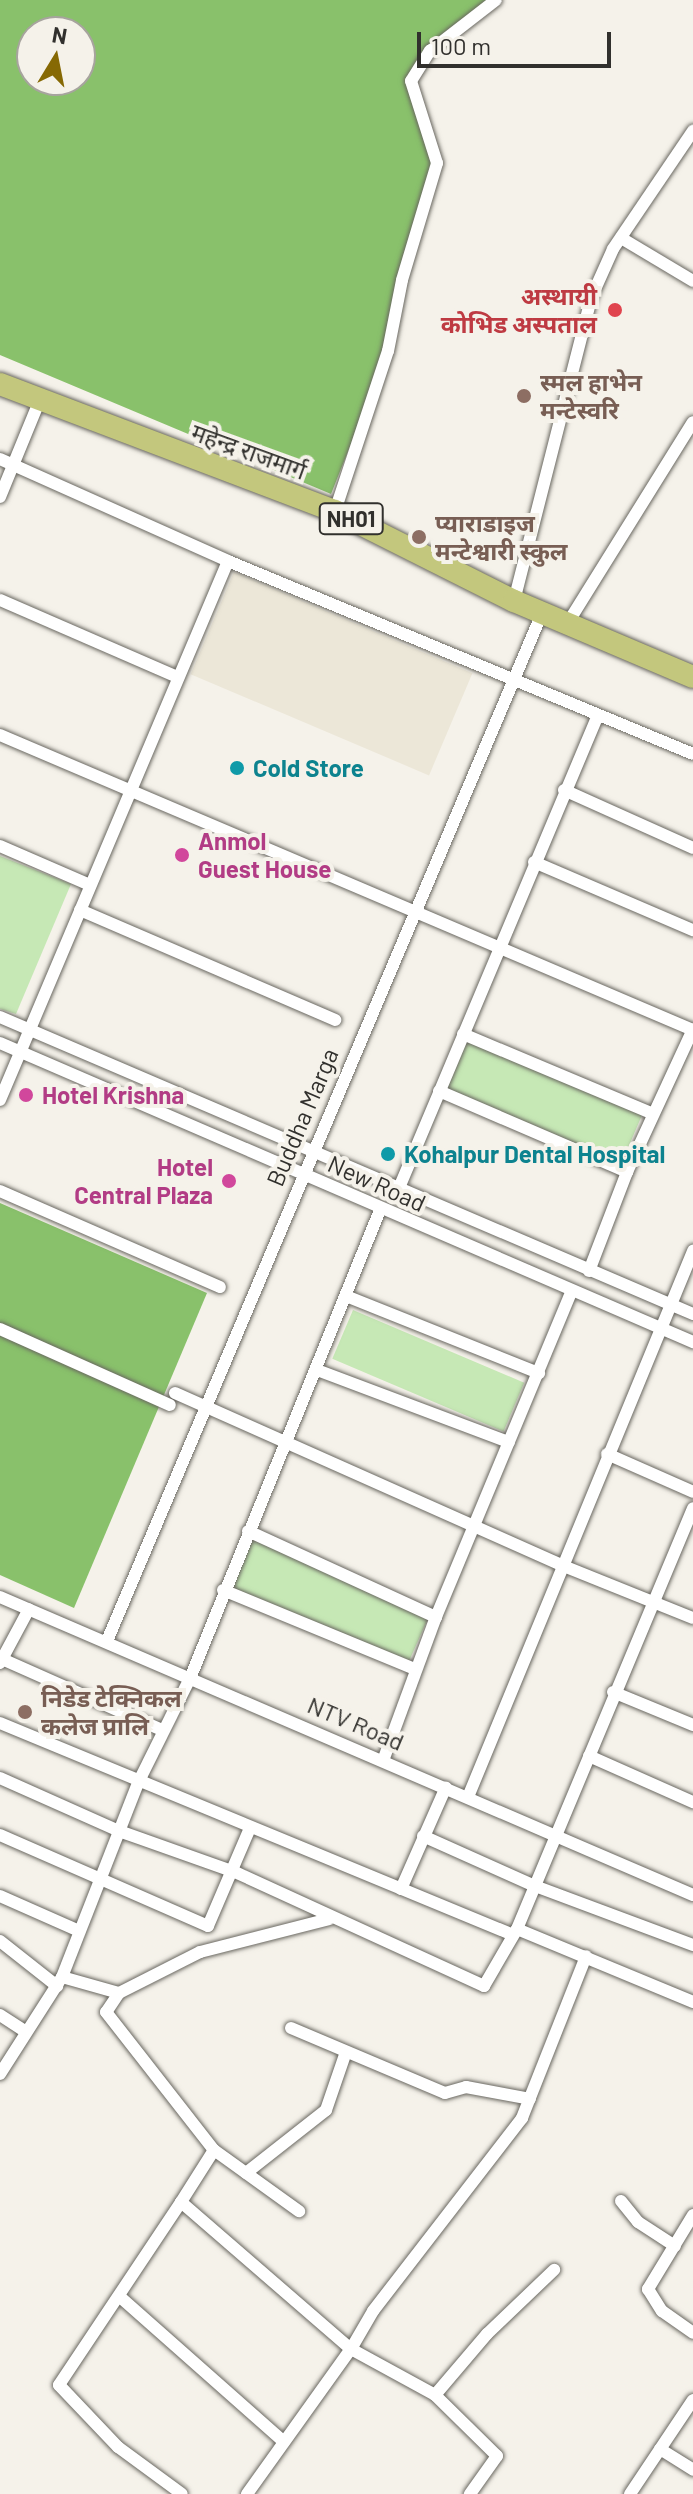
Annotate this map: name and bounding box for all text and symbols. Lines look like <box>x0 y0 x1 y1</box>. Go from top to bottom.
north arrow <box>16 16 96 96</box>
scale bar <box>421 16 615 66</box>
text: N <box>50 20 69 48</box>
text: 100 m <box>431 31 491 60</box>
place label: अस्थायी कोभिड अस्पताल <box>441 282 597 338</box>
marker: अस्थायी कोभिड अस्पताल <box>604 299 626 321</box>
place label: स्मल हाभेन मन्टेस्वरि <box>540 368 642 424</box>
marker: स्मल हाभेन मन्टेस्वरि <box>515 387 533 405</box>
street label: महेन्द्र राजमार्ग <box>188 417 310 485</box>
road number: NH01 <box>317 501 385 537</box>
place label: प्याराडाइज मन्टेश्वारी स्कुल <box>435 509 568 565</box>
marker: प्याराडाइज मन्टेश्वारी स्कुल <box>410 528 428 546</box>
place label: Cold Store <box>253 754 364 782</box>
marker: Cold Store <box>228 759 246 777</box>
place label: Anmol Guest House <box>198 827 331 883</box>
marker: Anmol Guest House <box>173 846 191 864</box>
street label: Buddha Marga <box>260 1044 344 1190</box>
place label: Hotel Krishna <box>42 1081 184 1109</box>
marker: Hotel Krishna <box>17 1086 35 1104</box>
place label: Kohalpur Dental Hospital <box>404 1140 665 1168</box>
marker: Kohalpur Dental Hospital <box>379 1145 397 1163</box>
street label: New Road <box>324 1149 430 1217</box>
place label: Hotel Central Plaza <box>74 1153 213 1209</box>
marker: Hotel Central Plaza <box>220 1172 238 1190</box>
place label: निडेड टेक्निकल कलेज प्रालि <box>41 1684 182 1740</box>
street label: NTV Road <box>303 1690 409 1756</box>
marker: निडेड टेक्निकल कलेज प्रालि <box>16 1703 34 1721</box>

